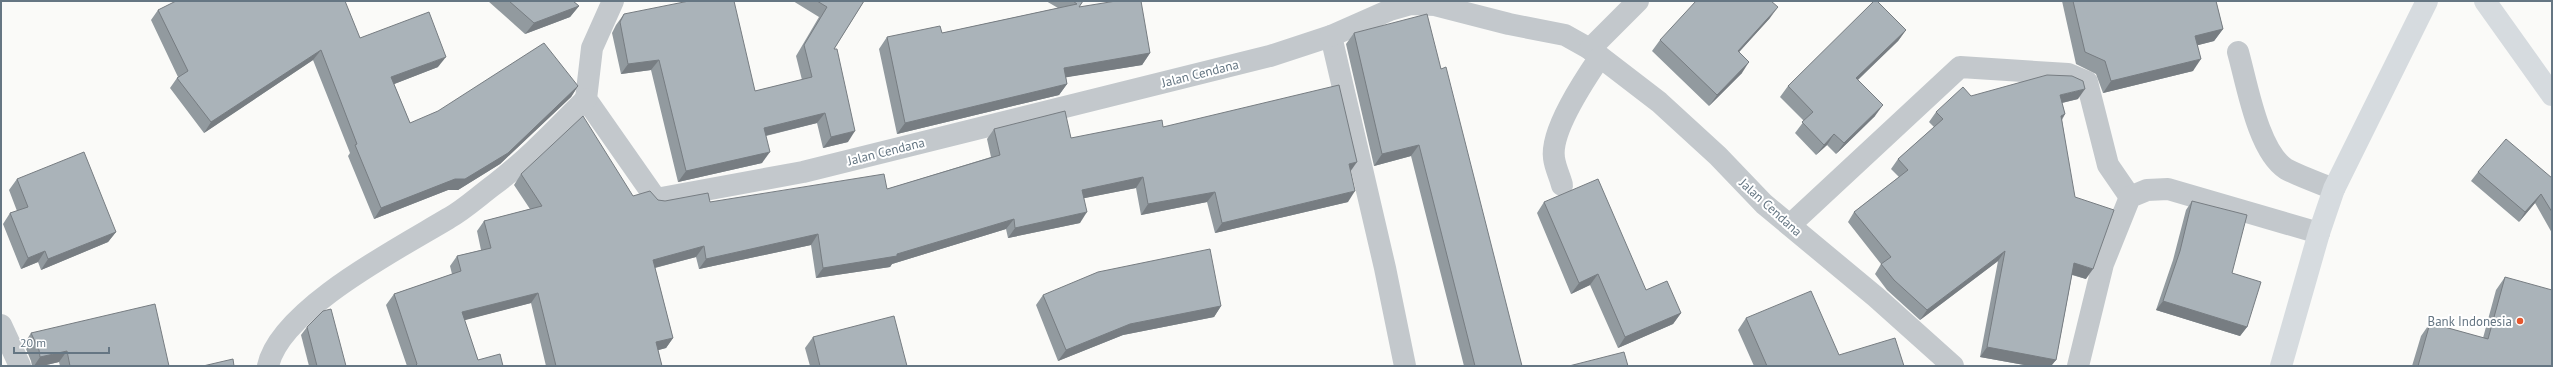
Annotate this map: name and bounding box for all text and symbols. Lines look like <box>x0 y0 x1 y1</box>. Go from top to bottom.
street label: Jalan Cendana <box>1159 56 1240 92</box>
street label: Jalan Cendana <box>845 134 926 170</box>
street label: Jalan Cendana <box>1735 174 1806 240</box>
place label: Bank Indonesia <box>2428 313 2512 330</box>
marker: Bank Indonesia <box>2515 316 2525 326</box>
scale bar <box>14 329 109 355</box>
text: 20 m <box>20 335 46 350</box>

